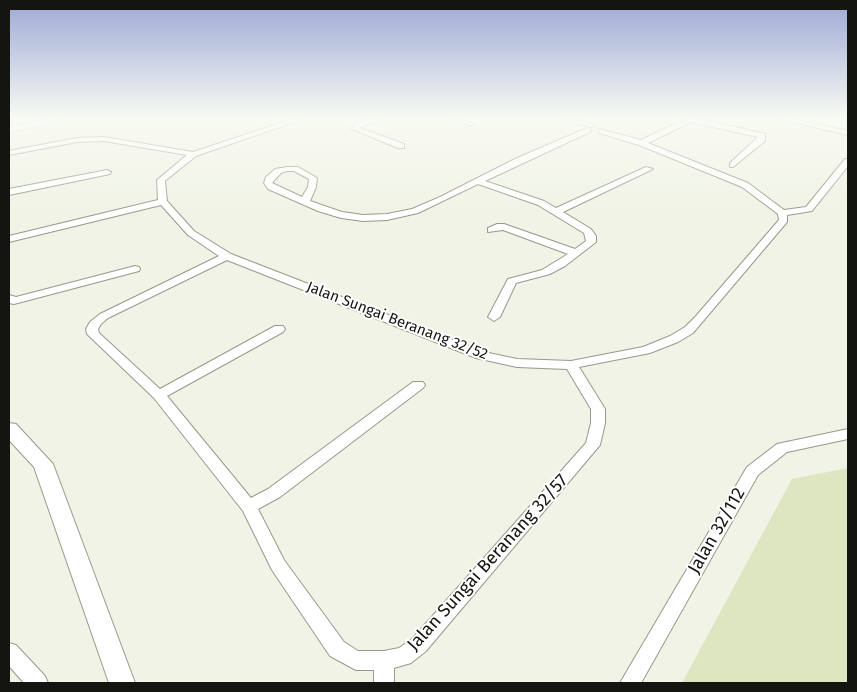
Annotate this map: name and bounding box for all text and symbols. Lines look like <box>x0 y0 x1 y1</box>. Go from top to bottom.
street label: Jalan Sungai Beranang 32/52 <box>304 278 490 364</box>
street label: Jalan Sungai Beranang 32/57 <box>403 470 573 656</box>
street label: Jalan 32/112 <box>684 484 750 578</box>

